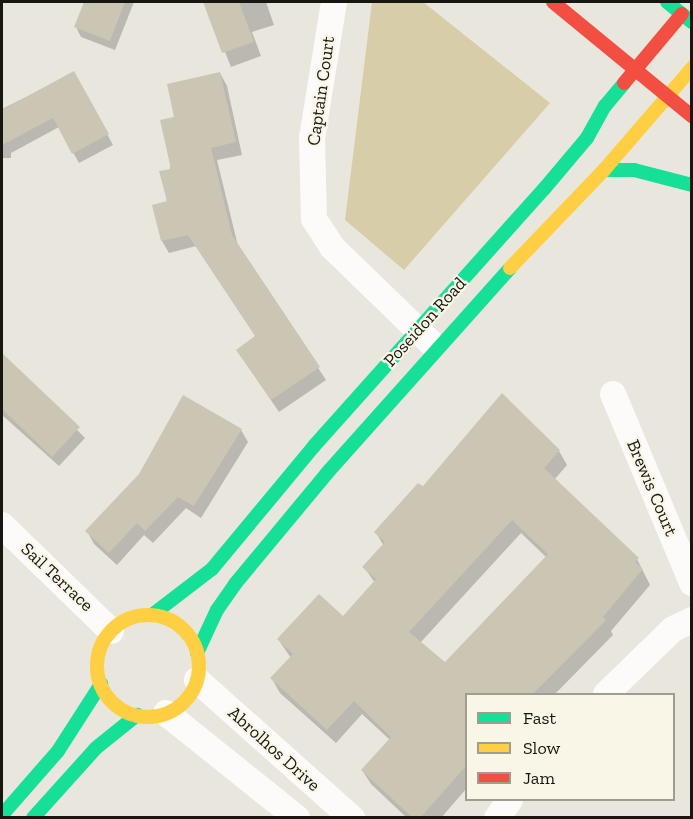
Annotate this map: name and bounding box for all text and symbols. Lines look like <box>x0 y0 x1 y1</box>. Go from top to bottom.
street label: Captain Court <box>303 35 339 147</box>
street label: Poseidon Road <box>379 273 471 371</box>
street label: Brewis Court <box>622 437 682 539</box>
street label: Sail Terrace <box>16 538 98 616</box>
legend <box>465 693 675 801</box>
street label: Abrolhos Drive <box>223 702 325 796</box>
text: Fast <box>523 707 556 729</box>
text: Slow <box>523 737 560 759</box>
text: Jam <box>523 767 555 789</box>

